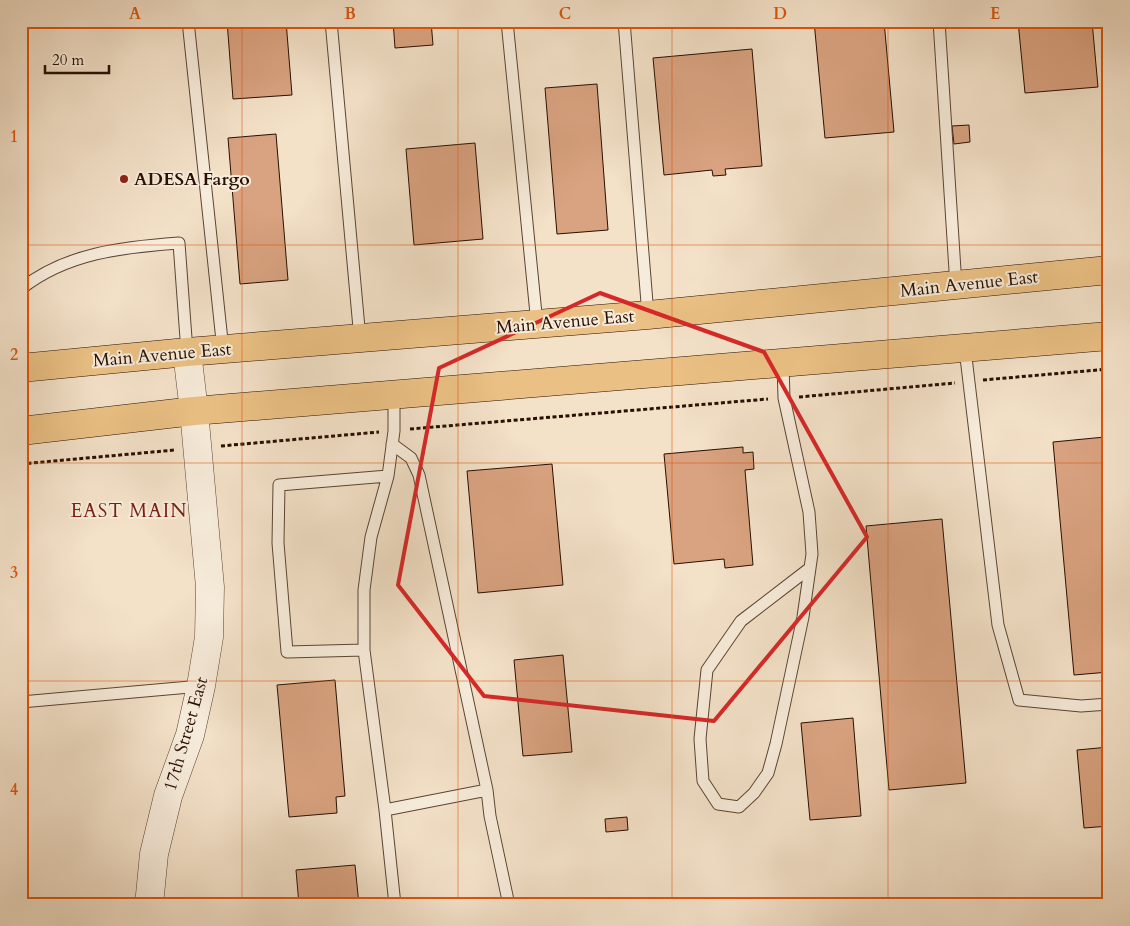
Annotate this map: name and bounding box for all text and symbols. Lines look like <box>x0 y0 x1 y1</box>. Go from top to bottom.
text: A <box>129 3 141 25</box>
text: B <box>344 3 356 25</box>
text: C <box>559 3 571 25</box>
text: D <box>773 3 787 25</box>
text: E <box>990 3 1000 25</box>
scale bar <box>45 42 109 74</box>
text: 20 m <box>52 50 84 70</box>
text: 1 <box>10 126 18 148</box>
place label: ADESA Fargo <box>134 167 250 192</box>
marker: ADESA Fargo <box>118 173 130 185</box>
street label: Main Avenue East <box>899 264 1040 304</box>
street label: Main Avenue East <box>495 303 635 340</box>
street label: Main Avenue East <box>92 336 232 373</box>
text: 2 <box>10 344 18 366</box>
district label: EAST MAIN <box>71 498 187 524</box>
text: 3 <box>10 562 18 584</box>
street label: 17th Street East <box>158 674 214 794</box>
text: 4 <box>10 779 18 801</box>

